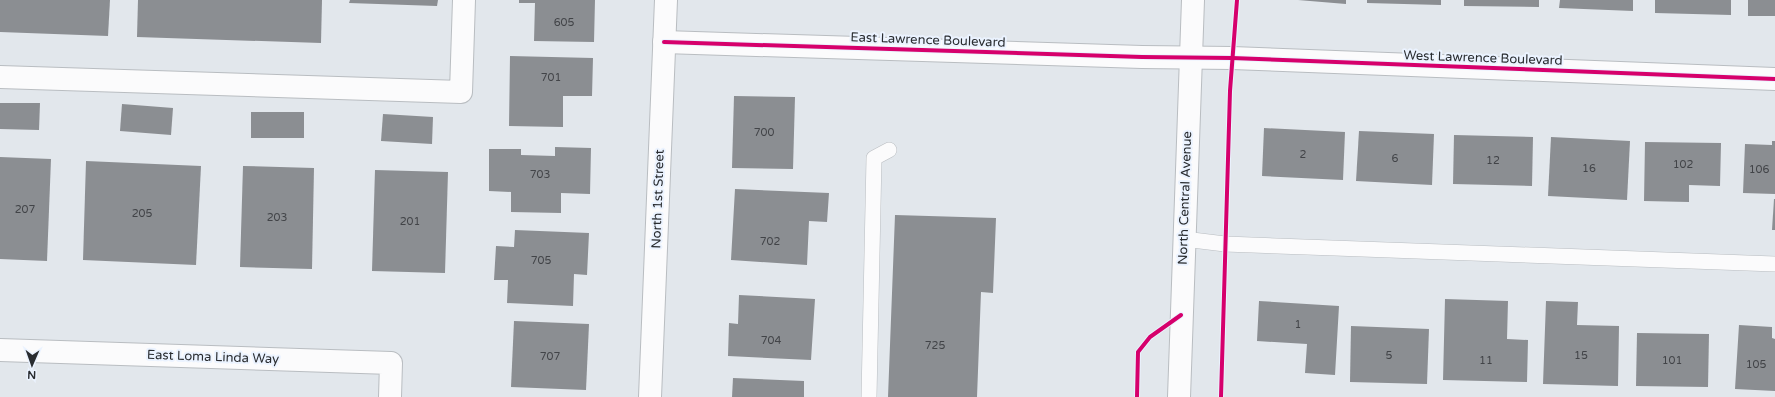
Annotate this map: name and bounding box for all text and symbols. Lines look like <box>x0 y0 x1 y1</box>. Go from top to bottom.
house number: 605 <box>554 16 574 29</box>
street label: East Lawrence Boulevard <box>850 29 1006 51</box>
street label: West Lawrence Boulevard <box>1403 47 1563 69</box>
house number: 701 <box>541 71 561 84</box>
house number: 700 <box>754 126 774 139</box>
street label: North Central Avenue <box>1175 131 1195 265</box>
house number: 2 <box>1300 148 1307 161</box>
street label: North 1st Street <box>648 149 668 249</box>
house number: 6 <box>1392 152 1399 165</box>
house number: 12 <box>1486 154 1500 167</box>
house number: 102 <box>1673 158 1693 171</box>
house number: 16 <box>1582 162 1596 175</box>
house number: 106 <box>1749 163 1769 176</box>
house number: 703 <box>530 168 550 181</box>
house number: 207 <box>15 203 35 216</box>
house number: 205 <box>132 207 152 220</box>
house number: 203 <box>267 211 287 224</box>
house number: 201 <box>400 215 420 228</box>
house number: 702 <box>760 235 780 248</box>
house number: 705 <box>531 254 551 267</box>
house number: 1 <box>1295 318 1301 331</box>
house number: 704 <box>761 334 781 347</box>
house number: 725 <box>925 339 945 352</box>
north arrow <box>12 345 52 385</box>
street label: East Loma Linda Way <box>147 347 279 367</box>
house number: 5 <box>1386 349 1393 362</box>
house number: 15 <box>1574 349 1588 362</box>
house number: 707 <box>540 350 560 363</box>
house number: 11 <box>1479 354 1493 367</box>
house number: 101 <box>1662 354 1682 367</box>
house number: 105 <box>1746 358 1766 371</box>
text: N <box>27 368 36 381</box>

